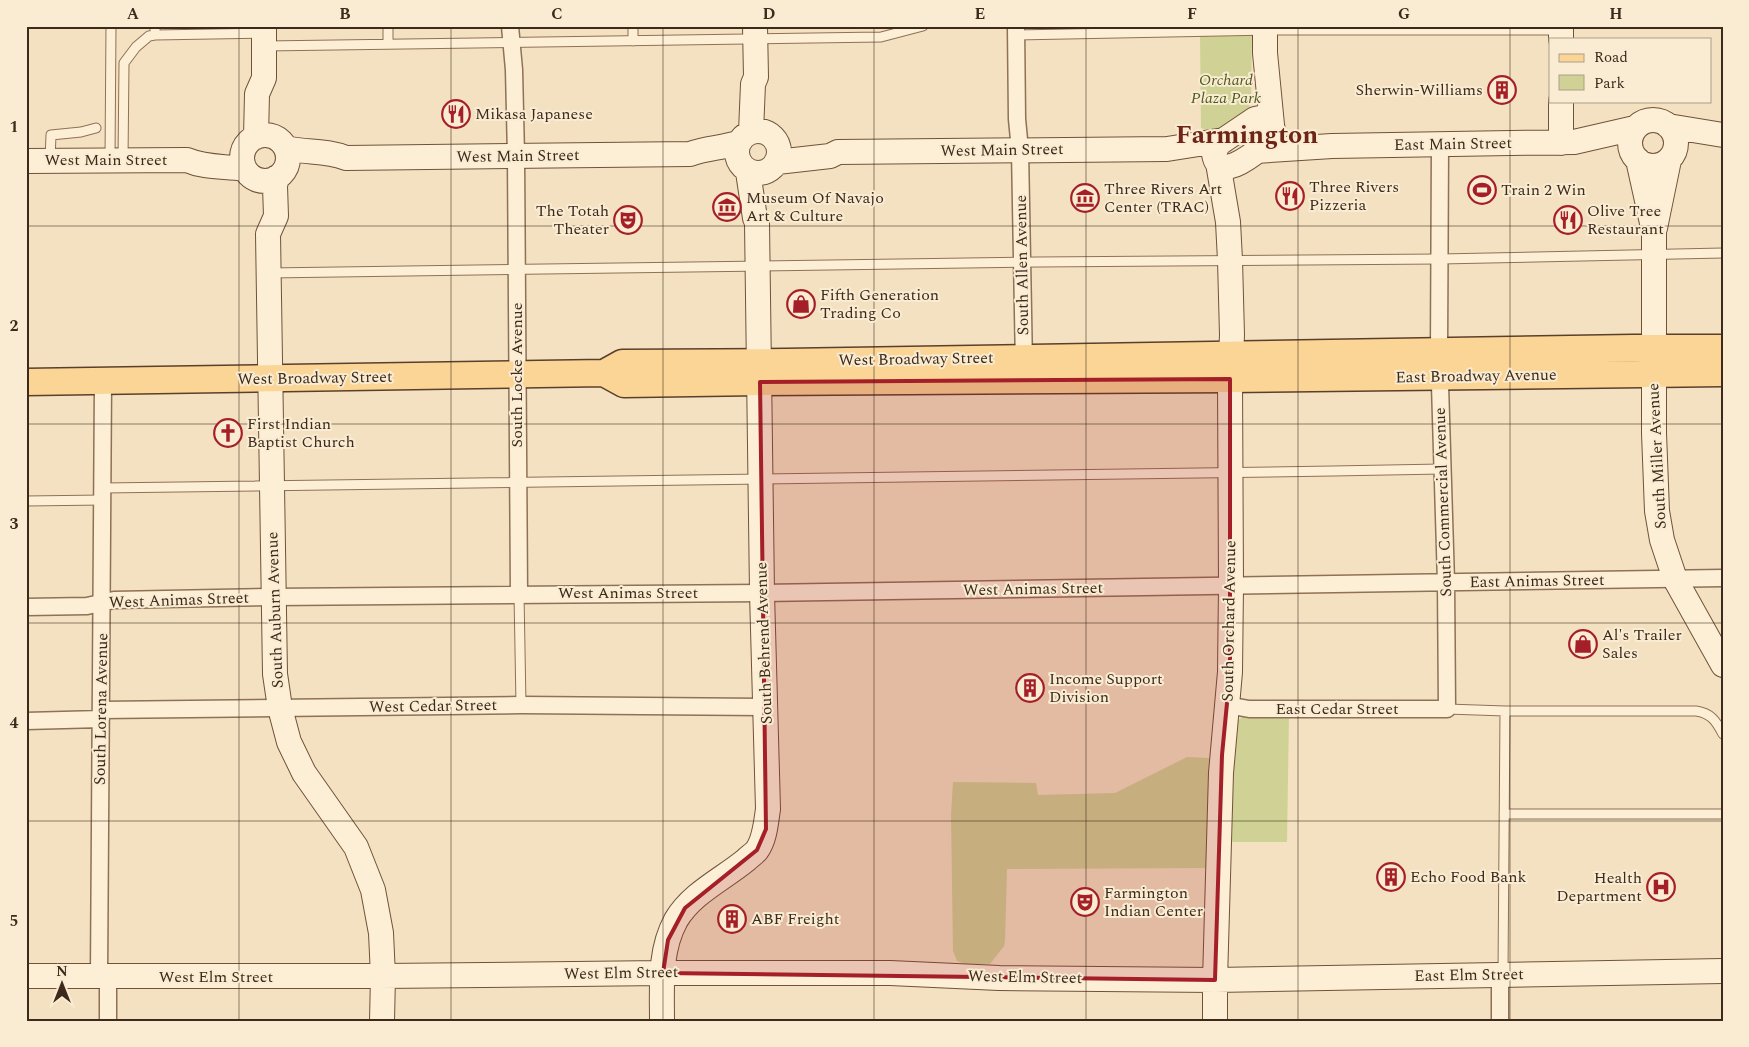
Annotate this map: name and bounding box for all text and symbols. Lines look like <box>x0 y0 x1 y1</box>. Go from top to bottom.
text: A <box>127 2 140 26</box>
text: B <box>339 2 351 26</box>
text: C <box>551 2 563 26</box>
text: D <box>763 2 776 26</box>
text: E <box>975 2 985 26</box>
text: F <box>1187 2 1197 26</box>
text: G <box>1398 2 1410 26</box>
text: H <box>1609 2 1623 26</box>
legend <box>1549 38 1712 102</box>
text: Road <box>1594 46 1628 69</box>
park label: Orchard Plaza Park <box>1191 68 1262 110</box>
text: Park <box>1594 72 1625 95</box>
building icon: Sherwin-Williams <box>1487 75 1517 105</box>
place label: Sherwin-Williams <box>1356 78 1483 102</box>
restaurant icon: Mikasa Japanese <box>441 99 471 129</box>
place label: Mikasa Japanese <box>475 102 593 126</box>
text: 1 <box>10 115 18 139</box>
district label: Farmington <box>1176 115 1318 155</box>
street label: East Main Street <box>1394 131 1513 157</box>
street label: West Main Street <box>940 137 1064 163</box>
street label: West Main Street <box>456 143 580 169</box>
street label: West Main Street <box>44 148 168 172</box>
place label: Three Rivers Pizzeria <box>1309 175 1399 217</box>
sports icon: Train 2 Win <box>1467 175 1497 205</box>
place label: Three Rivers Art Center (TRAC) <box>1104 177 1223 219</box>
place label: Train 2 Win <box>1501 178 1586 202</box>
restaurant icon: Three Rivers Pizzeria <box>1275 181 1305 211</box>
museum icon: Three Rivers Art Center (TRAC) <box>1070 183 1100 213</box>
place label: Museum Of Navajo Art & Culture <box>746 186 884 228</box>
museum icon: Museum Of Navajo Art & Culture <box>712 192 742 222</box>
street label: South Allen Avenue <box>1009 195 1035 335</box>
place label: The Totah Theater <box>536 199 609 241</box>
place label: Olive Tree Restaurant <box>1587 199 1664 241</box>
theatre icon: The Totah Theater <box>613 205 643 235</box>
restaurant icon: Olive Tree Restaurant <box>1553 205 1583 235</box>
place label: Fifth Generation Trading Co <box>820 283 939 325</box>
shop icon: Fifth Generation Trading Co <box>786 289 816 319</box>
street label: South Locke Avenue <box>505 302 529 448</box>
text: 2 <box>10 314 19 338</box>
street label: West Broadway Street <box>838 346 994 372</box>
street label: East Broadway Avenue <box>1395 363 1557 389</box>
street label: West Broadway Street <box>237 365 393 391</box>
street label: South Miller Avenue <box>1641 382 1673 530</box>
street label: South Commercial Avenue <box>1428 407 1458 597</box>
place label: First Indian Baptist Church <box>247 412 355 454</box>
church icon: First Indian Baptist Church <box>213 418 243 448</box>
text: 3 <box>10 512 19 536</box>
street label: South Auburn Avenue <box>260 531 290 689</box>
street label: South Orchard Avenue <box>1216 540 1242 702</box>
street label: South Behrend Avenue <box>749 561 779 725</box>
street label: East Animas Street <box>1469 568 1605 594</box>
street label: West Animas Street <box>963 576 1104 602</box>
street label: West Animas Street <box>558 581 698 605</box>
street label: West Animas Street <box>109 586 250 614</box>
place label: Al's Trailer Sales <box>1602 623 1682 665</box>
shop icon: Al's Trailer Sales <box>1568 629 1598 659</box>
street label: South Lorena Avenue <box>88 633 114 785</box>
place label: Income Support Division <box>1049 667 1163 709</box>
building icon: Income Support Division <box>1015 673 1045 703</box>
street label: West Cedar Street <box>369 693 498 719</box>
street label: East Cedar Street <box>1275 697 1399 721</box>
text: 4 <box>10 711 19 735</box>
building icon: Echo Food Bank <box>1376 862 1406 892</box>
place label: Echo Food Bank <box>1410 865 1526 889</box>
place label: Health Department <box>1556 866 1642 908</box>
hospital icon: Health Department <box>1646 872 1676 902</box>
place label: Farmington Indian Center <box>1104 881 1203 923</box>
theatre icon: Farmington Indian Center <box>1070 887 1100 917</box>
building icon: ABF Freight <box>717 904 747 934</box>
place label: ABF Freight <box>751 907 840 931</box>
text: 5 <box>10 909 18 933</box>
north arrow <box>38 960 88 1010</box>
street label: West Elm Street <box>564 960 679 986</box>
text: N <box>56 961 68 982</box>
street label: East Elm Street <box>1414 962 1524 988</box>
street label: West Elm Street <box>968 964 1083 990</box>
street label: West Elm Street <box>159 965 274 989</box>

